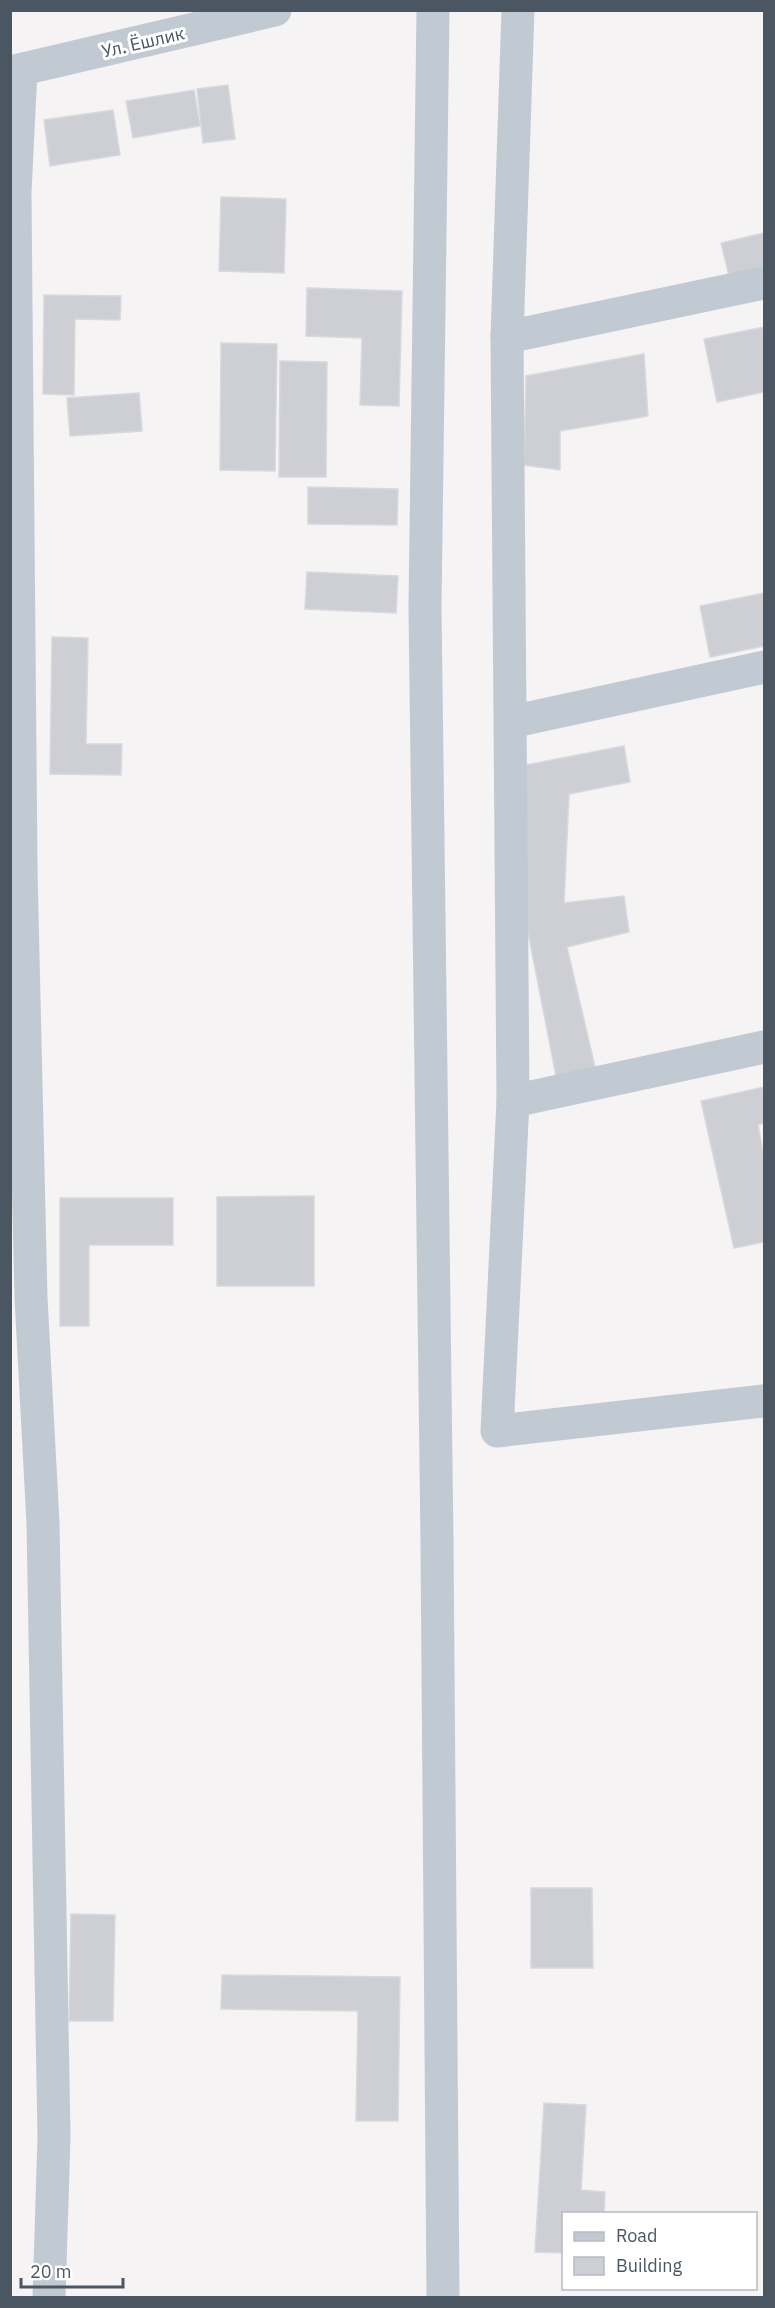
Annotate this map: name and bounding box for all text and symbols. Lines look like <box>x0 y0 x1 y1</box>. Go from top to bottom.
street label: Ул. Ёшлик <box>99 21 187 63</box>
legend <box>562 2212 757 2290</box>
text: Road <box>616 2224 657 2247</box>
scale bar <box>21 2251 123 2289</box>
text: Building <box>616 2254 683 2277</box>
text: 20 m <box>30 2260 72 2283</box>

